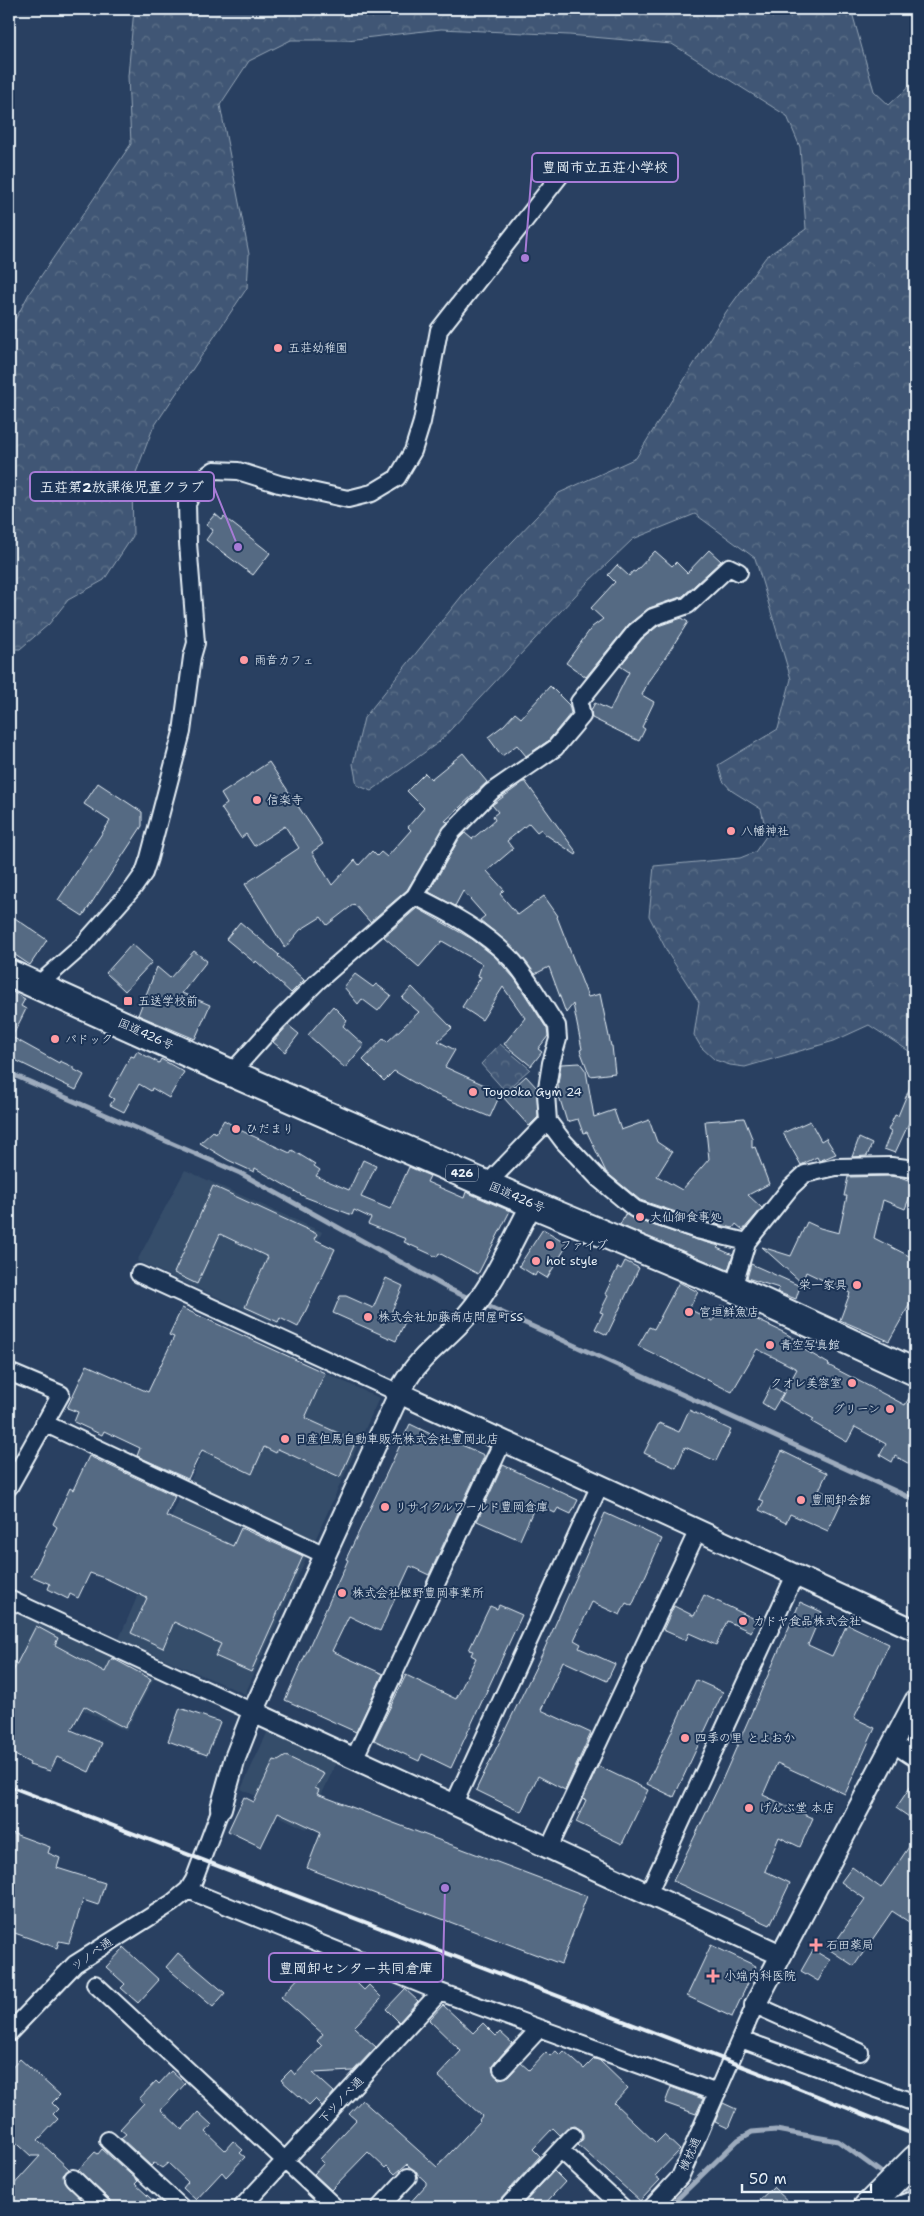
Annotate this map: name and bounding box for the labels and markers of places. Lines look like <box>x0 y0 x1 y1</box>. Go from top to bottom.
callout: 豊岡市立五荘小学校 <box>532 153 678 182</box>
place label: 五荘幼稚園 <box>288 340 348 356</box>
marker: 五荘幼稚園 <box>272 342 284 354</box>
callout: 五荘第2放課後児童クラブ <box>30 472 214 501</box>
place label: 雨音カフェ <box>254 652 314 668</box>
marker: 雨音カフェ <box>238 654 250 666</box>
place label: 信楽寺 <box>267 792 303 808</box>
marker: 信楽寺 <box>251 794 263 806</box>
place label: 八幡神社 <box>741 823 789 839</box>
marker: 八幡神社 <box>725 825 737 837</box>
place label: 五送学校前 <box>138 993 198 1009</box>
marker: 五送学校前 <box>122 995 134 1007</box>
place label: パドック <box>65 1031 113 1047</box>
marker: パドック <box>49 1033 61 1045</box>
place label: Toyooka Gym 24 <box>483 1084 582 1100</box>
marker: Toyooka Gym 24 <box>467 1086 479 1098</box>
place label: ひだまり <box>246 1121 294 1137</box>
marker: ひだまり <box>230 1123 242 1135</box>
place label: 大仙御食事処 <box>650 1209 722 1225</box>
marker: 大仙御食事処 <box>634 1211 646 1223</box>
place label: ファイブ <box>560 1237 608 1253</box>
marker: ファイブ <box>544 1239 556 1251</box>
place label: hot style <box>546 1253 598 1269</box>
marker: hot style <box>530 1255 542 1267</box>
place label: 栄一家具 <box>799 1277 847 1293</box>
marker: 栄一家具 <box>851 1279 863 1291</box>
place label: 宮垣鮮魚店 <box>699 1304 759 1320</box>
marker: 宮垣鮮魚店 <box>683 1306 695 1318</box>
place label: 株式会社加藤商店問屋町SS <box>378 1309 523 1325</box>
marker: 株式会社加藤商店問屋町SS <box>362 1311 374 1323</box>
place label: 青空写真館 <box>780 1337 840 1353</box>
marker: 青空写真館 <box>764 1339 776 1351</box>
place label: クオレ美容室 <box>770 1375 842 1391</box>
marker: クオレ美容室 <box>846 1377 858 1389</box>
place label: グリーン <box>833 1401 880 1417</box>
marker: グリーン <box>884 1403 896 1415</box>
place label: 日産但馬自動車販売株式会社豊岡北店 <box>295 1431 499 1447</box>
marker: 日産但馬自動車販売株式会社豊岡北店 <box>279 1433 291 1445</box>
place label: 豊岡卸会館 <box>811 1492 871 1508</box>
marker: 豊岡卸会館 <box>795 1494 807 1506</box>
place label: リサイクルワールド豊岡倉庫 <box>395 1499 548 1515</box>
marker: リサイクルワールド豊岡倉庫 <box>379 1501 391 1513</box>
place label: 株式会社樫野豊岡事業所 <box>352 1585 484 1601</box>
marker: 株式会社樫野豊岡事業所 <box>336 1587 348 1599</box>
place label: カドヤ食品株式会社 <box>753 1613 861 1629</box>
marker: カドヤ食品株式会社 <box>737 1615 749 1627</box>
place label: 四季の里 とよおか <box>695 1730 795 1746</box>
marker: 四季の里 とよおか <box>679 1732 691 1744</box>
place label: げんぶ堂 本店 <box>759 1800 835 1816</box>
marker: げんぶ堂 本店 <box>743 1802 755 1814</box>
place label: 石田薬局 <box>826 1937 874 1953</box>
marker: 石田薬局 <box>810 1939 822 1951</box>
callout: 豊岡卸センター共同倉庫 <box>269 1953 443 1982</box>
place label: 小端内科医院 <box>724 1968 796 1984</box>
marker: 小端内科医院 <box>706 1969 720 1983</box>

